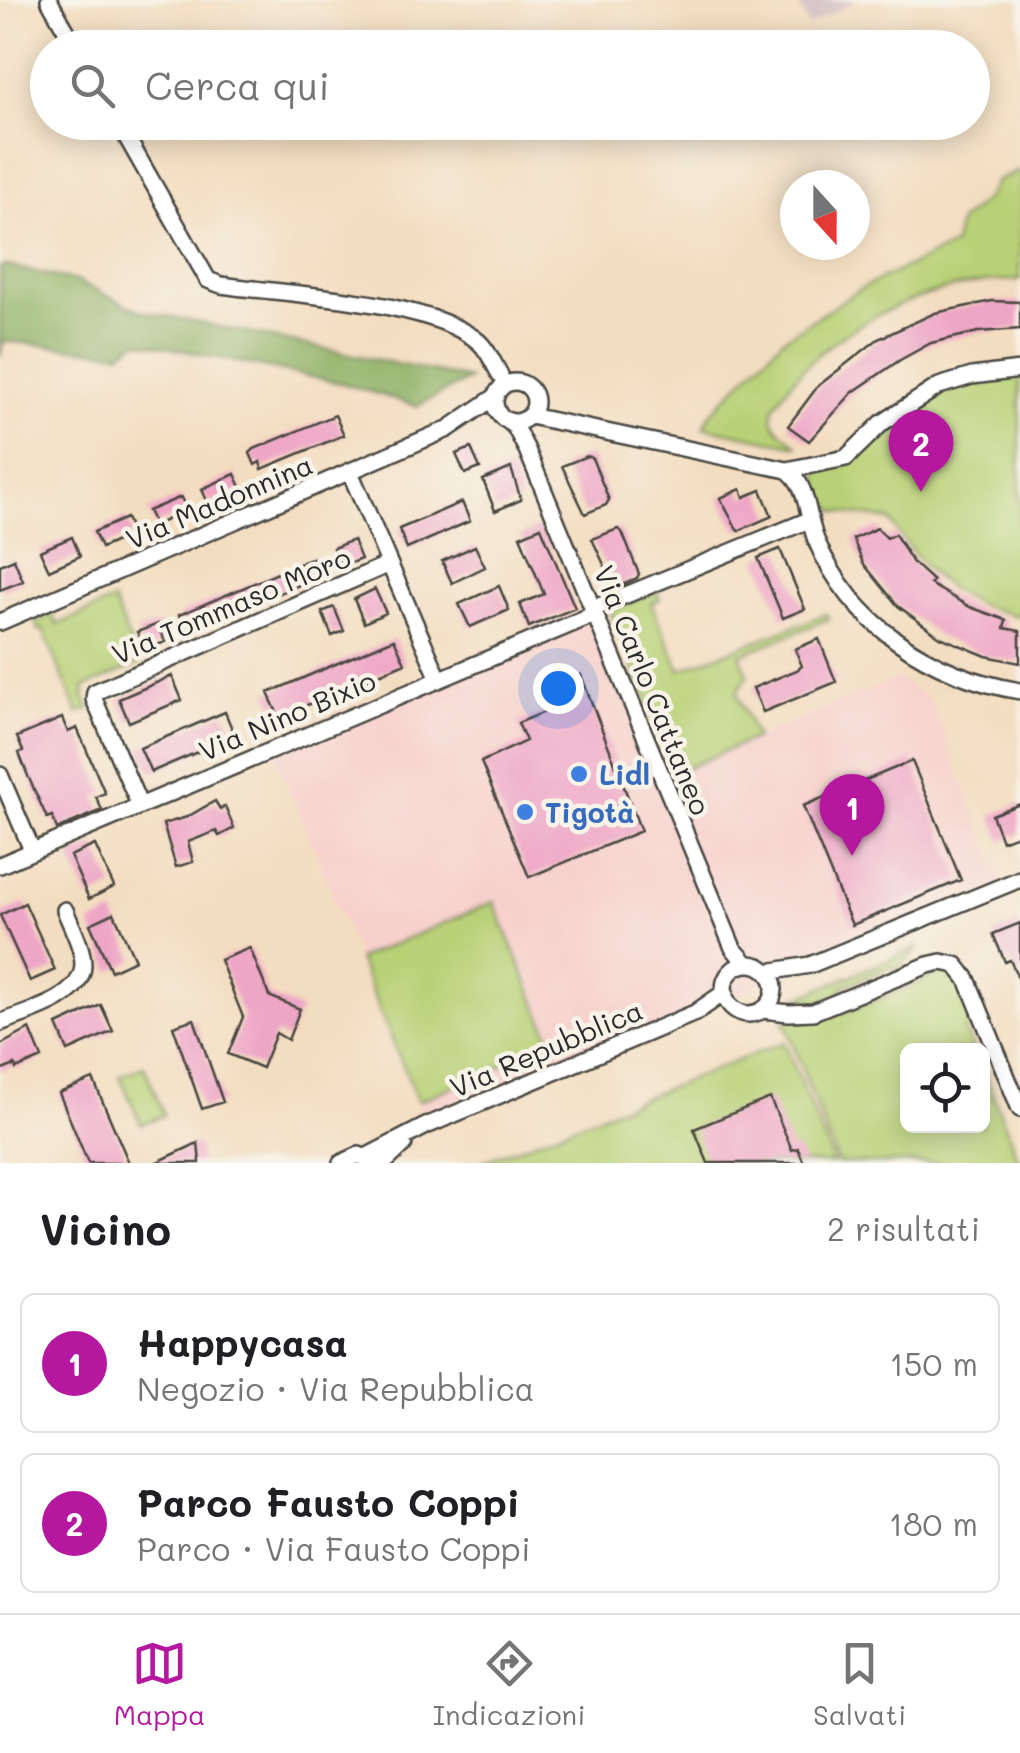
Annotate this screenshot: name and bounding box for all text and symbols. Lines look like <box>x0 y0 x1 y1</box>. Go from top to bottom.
search box <box>30 30 990 140</box>
icon: search <box>65 58 120 113</box>
text: Cerca qui <box>145 60 330 110</box>
north arrow <box>780 170 870 260</box>
pin: 2 <box>888 410 954 492</box>
street label: Via Madonnina <box>120 445 318 557</box>
street label: Via Tommaso Moro <box>106 538 356 672</box>
street label: Via Carlo Cattaneo <box>586 560 720 820</box>
street label: Via Nino Bixio <box>193 662 381 768</box>
your location <box>533 663 584 714</box>
place label: Lidl <box>599 756 650 792</box>
marker: Lidl <box>568 763 590 785</box>
pin: 1 <box>820 774 884 856</box>
place label: Tigotà <box>545 794 634 830</box>
marker: Tigotà <box>514 801 536 823</box>
street label: Via Repubblica <box>444 991 648 1105</box>
map controls <box>900 1043 990 1133</box>
button: locate <box>900 1043 990 1133</box>
text: Vicino <box>40 1201 171 1256</box>
text: 2 risultati <box>827 1207 980 1249</box>
text: Happycasa <box>137 1317 348 1367</box>
text: 1 <box>67 1342 82 1384</box>
text: 150 m <box>890 1342 978 1384</box>
text: Negozio · Via Repubblica <box>137 1367 534 1409</box>
text: Parco Fausto Coppi <box>137 1477 520 1527</box>
text: 2 <box>66 1502 83 1544</box>
text: 180 m <box>889 1502 978 1544</box>
text: Parco · Via Fausto Coppi <box>137 1527 531 1569</box>
tab: Mappa <box>114 1636 205 1732</box>
tab: Indicazioni <box>433 1636 586 1732</box>
tab: Salvati <box>813 1636 906 1732</box>

